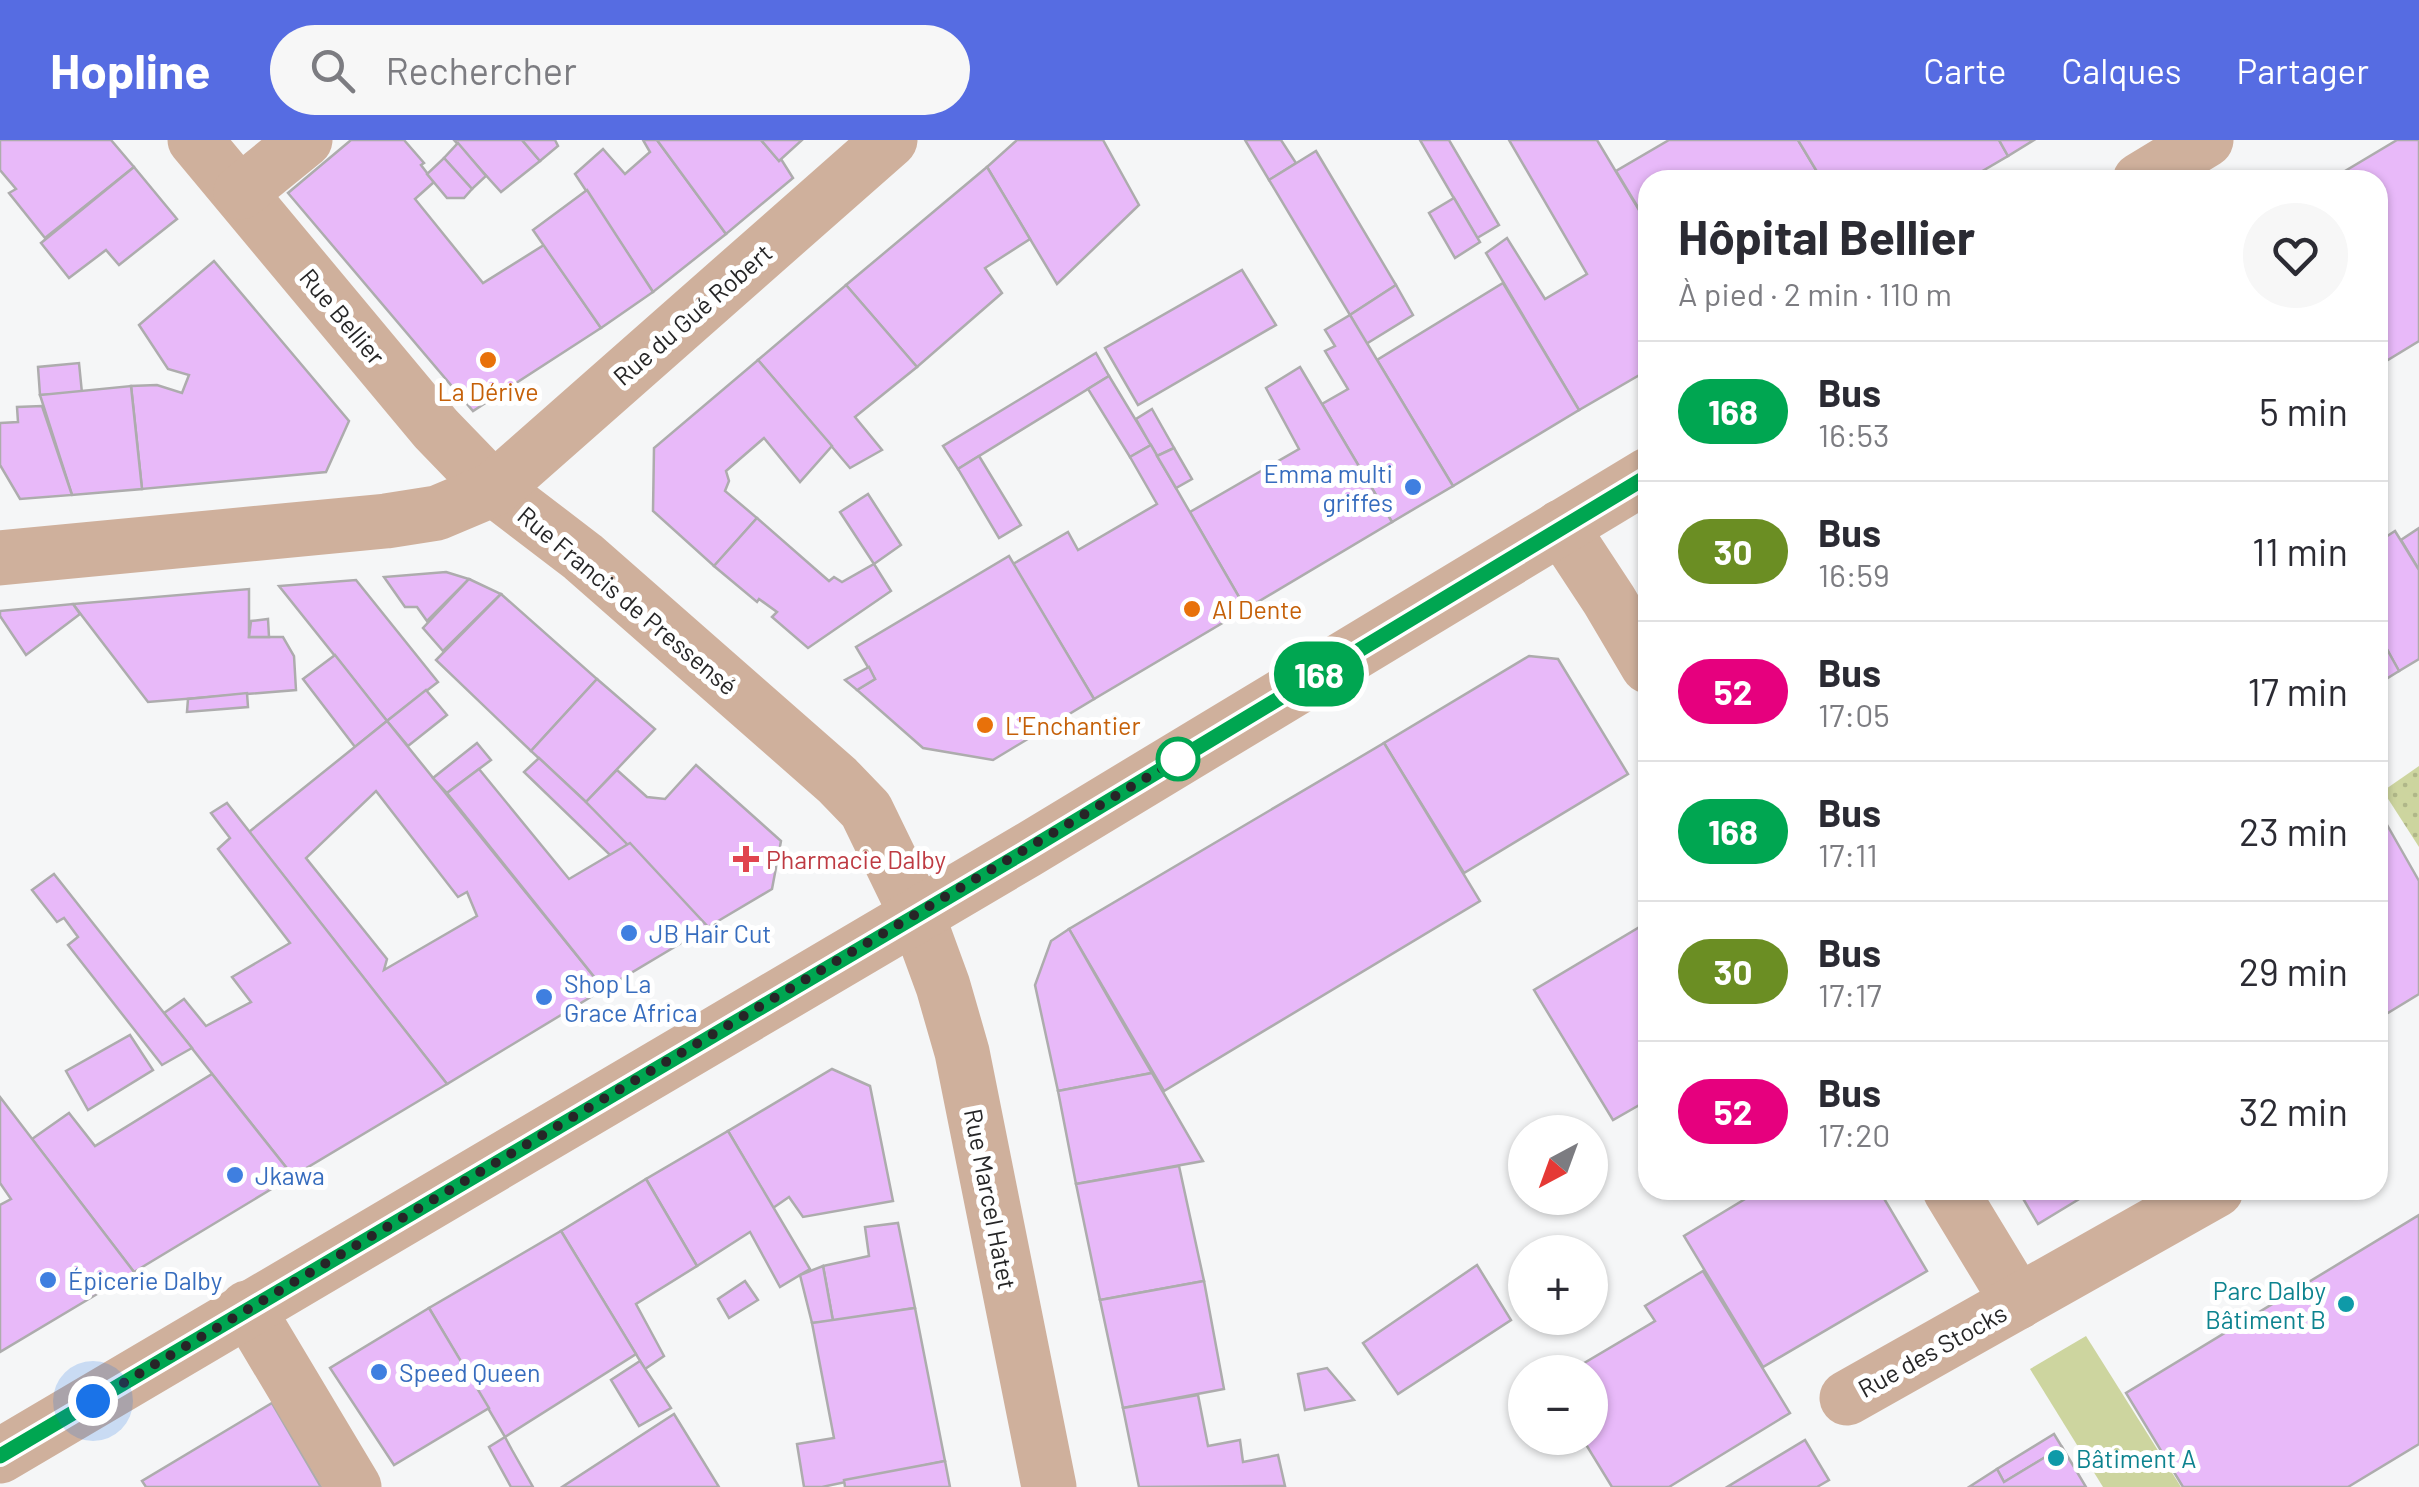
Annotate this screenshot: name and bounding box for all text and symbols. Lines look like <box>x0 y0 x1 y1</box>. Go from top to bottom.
search box <box>270 25 970 115</box>
text: Hopline <box>50 41 210 99</box>
icon: search <box>305 43 360 98</box>
text: Rechercher <box>385 47 577 93</box>
text: Carte <box>1923 49 2006 91</box>
text: Calques <box>2061 49 2182 91</box>
text: Partager <box>2237 49 2369 91</box>
button: heart <box>2243 203 2348 308</box>
text: Hôpital Bellier <box>1678 207 1975 265</box>
street label: Rue du Gué Robert <box>607 237 777 391</box>
street label: Rue Bellier <box>294 262 392 370</box>
text: À pied · 2 min · 110 m <box>1678 274 1952 312</box>
marker: La Dérive <box>477 349 499 371</box>
text: Bus <box>1818 369 1881 415</box>
place label: La Dérive <box>437 376 539 406</box>
text: 5 min <box>2259 388 2348 434</box>
text: 168 <box>1708 390 1758 432</box>
text: 16:53 <box>1818 415 1889 453</box>
place label: Emma multi griffes <box>1263 458 1393 517</box>
marker: Emma multi griffes <box>1402 476 1424 498</box>
street label: Rue Francis de Pressensé <box>512 499 744 701</box>
text: Bus <box>1818 509 1881 555</box>
text: 11 min <box>2252 528 2348 574</box>
text: 30 <box>1714 530 1752 572</box>
text: 16:59 <box>1818 555 1890 593</box>
place label: Al Dente <box>1212 594 1302 624</box>
marker: Al Dente <box>1181 598 1203 620</box>
line badge: 168 <box>1262 642 1376 706</box>
text: Bus <box>1818 649 1881 695</box>
text: 168 <box>1294 653 1344 695</box>
text: 17 min <box>2248 668 2348 714</box>
text: 52 <box>1714 670 1752 712</box>
text: 17:05 <box>1818 695 1890 733</box>
place label: L'Enchantier <box>1005 710 1141 740</box>
marker: L'Enchantier <box>974 714 996 736</box>
unlabelled marker <box>1157 738 1199 780</box>
text: Bus <box>1818 789 1881 835</box>
text: 23 min <box>2239 808 2348 854</box>
text: 168 <box>1708 810 1758 852</box>
text: 17:11 <box>1818 835 1878 873</box>
place label: Pharmacie Dalby <box>766 844 946 874</box>
marker: Pharmacie Dalby <box>735 848 757 870</box>
place label: JB Hair Cut <box>649 918 771 948</box>
marker: JB Hair Cut <box>618 922 640 944</box>
text: Bus <box>1818 929 1881 975</box>
text: 29 min <box>2239 948 2348 994</box>
text: 30 <box>1714 950 1752 992</box>
place label: Shop La Grace Africa <box>564 968 697 1027</box>
text: 17:17 <box>1818 975 1882 1013</box>
marker: Shop La Grace Africa <box>533 986 555 1008</box>
text: Bus <box>1818 1069 1881 1115</box>
text: 32 min <box>2239 1088 2348 1134</box>
text: 52 <box>1714 1090 1752 1132</box>
street label: Rue Marcel Hatet <box>959 1106 1023 1292</box>
north arrow <box>1508 1115 1608 1215</box>
map controls <box>1508 1115 1608 1455</box>
text: 17:20 <box>1818 1115 1890 1153</box>
place label: Jkawa <box>255 1160 325 1190</box>
marker: Jkawa <box>224 1164 246 1186</box>
button: + <box>1508 1235 1608 1335</box>
place label: Épicerie Dalby <box>68 1265 222 1295</box>
marker: Épicerie Dalby <box>37 1269 59 1291</box>
place label: Parc Dalby Bâtiment B <box>2205 1275 2326 1334</box>
marker: Parc Dalby Bâtiment B <box>2335 1293 2357 1315</box>
street label: Rue des Stocks <box>1852 1297 2012 1403</box>
button: − <box>1508 1355 1608 1455</box>
place label: Speed Queen <box>399 1357 540 1387</box>
marker: Speed Queen <box>368 1361 390 1383</box>
your location <box>68 1376 118 1426</box>
place label: Bâtiment A <box>2076 1443 2196 1473</box>
marker: Bâtiment A <box>2045 1447 2067 1469</box>

